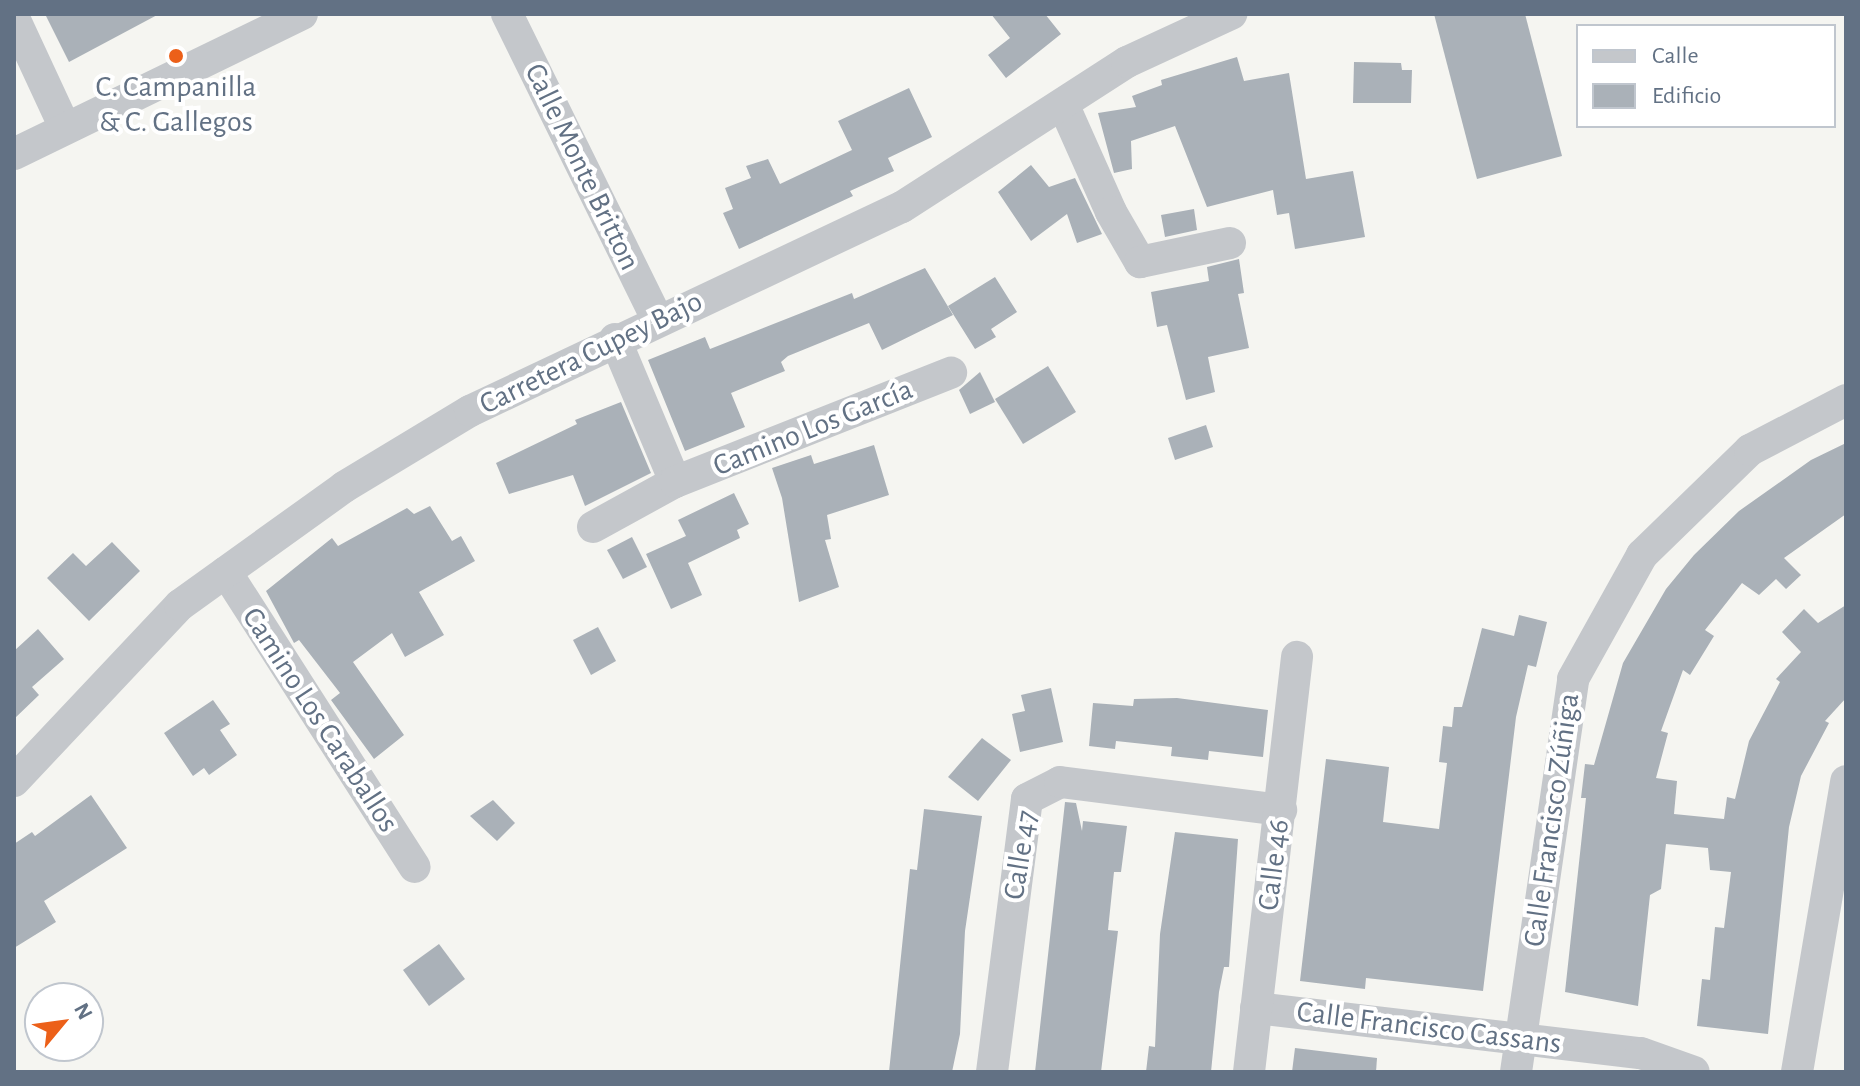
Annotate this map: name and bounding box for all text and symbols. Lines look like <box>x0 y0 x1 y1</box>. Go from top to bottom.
legend <box>1576 24 1836 128</box>
text: Calle <box>1652 44 1699 68</box>
marker: C. Campanilla & C. Gallegos <box>167 47 185 65</box>
street label: Calle Monte Britton <box>516 58 648 276</box>
place label: C. Campanilla & C. Gallegos <box>96 69 256 140</box>
text: Edificio <box>1652 84 1721 108</box>
street label: Carretera Cupey Bajo <box>474 283 708 423</box>
street label: Camino Los García <box>708 372 918 484</box>
street label: Camino Los Caraballos <box>234 601 406 839</box>
street label: Calle Francisco Zúñiga <box>1516 691 1588 949</box>
street label: Calle 47 <box>996 808 1046 902</box>
street label: Calle 46 <box>1251 817 1297 913</box>
north arrow <box>24 982 104 1062</box>
street label: Calle Francisco Cassans <box>1295 994 1563 1062</box>
text: N <box>70 999 97 1023</box>

